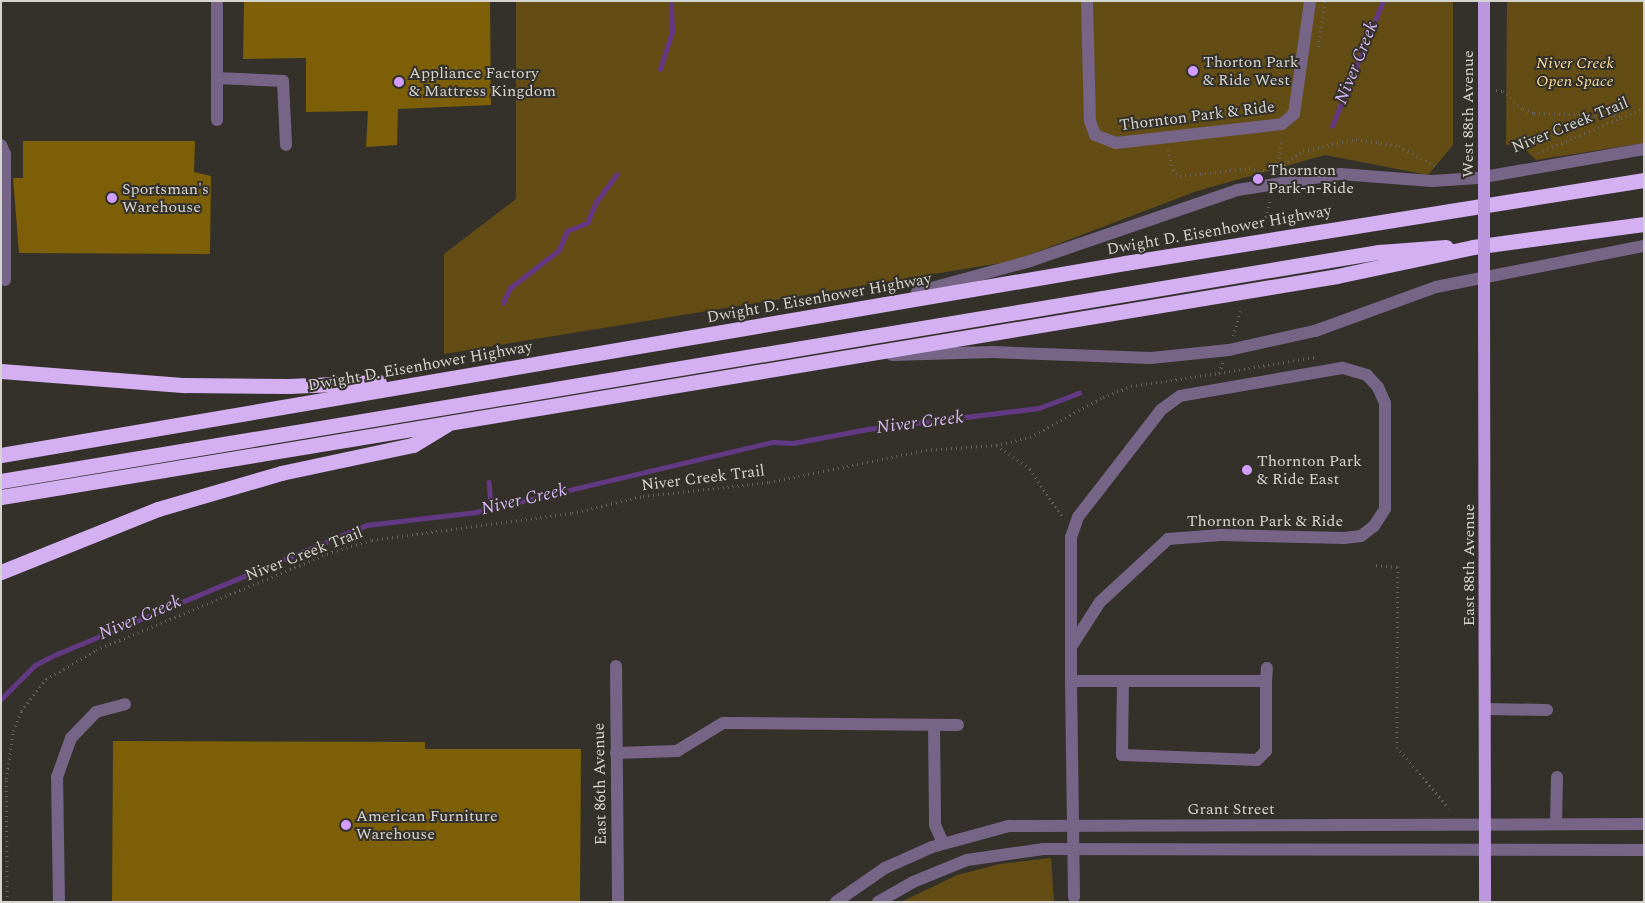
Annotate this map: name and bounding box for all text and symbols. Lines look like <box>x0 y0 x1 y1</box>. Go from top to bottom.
water label: Niver Creek <box>1331 18 1383 108</box>
street label: West 88th Avenue <box>1458 50 1478 178</box>
place label: Thorton Park & Ride West <box>1203 52 1299 90</box>
park label: Niver Creek Open Space <box>1536 53 1614 91</box>
place label: Appliance Factory & Mattress Kingdom <box>409 63 556 101</box>
marker: Thorton Park & Ride West <box>1187 65 1199 77</box>
marker: Appliance Factory & Mattress Kingdom <box>393 76 405 88</box>
street label: Niver Creek Trail <box>1509 93 1631 157</box>
street label: Thornton Park & Ride <box>1118 97 1276 135</box>
place label: Thornton Park-n-Ride <box>1268 160 1354 198</box>
marker: Thornton Park-n-Ride <box>1252 173 1264 185</box>
place label: Sportsman's Warehouse <box>122 179 209 217</box>
marker: Sportsman's Warehouse <box>106 192 118 204</box>
street label: Dwight D. Eisenhower Highway <box>1105 201 1333 259</box>
street label: Dwight D. Eisenhower Highway <box>705 269 933 327</box>
street label: Dwight D. Eisenhower Highway <box>306 337 534 395</box>
water label: Niver Creek <box>875 407 965 439</box>
place label: Thornton Park & Ride East <box>1257 451 1362 489</box>
street label: Niver Creek Trail <box>640 461 766 495</box>
marker: Thornton Park & Ride East <box>1241 464 1253 476</box>
water label: Niver Creek <box>479 480 569 520</box>
street label: East 88th Avenue <box>1459 504 1479 626</box>
street label: Thornton Park & Ride <box>1187 511 1343 531</box>
street label: Niver Creek Trail <box>243 523 365 585</box>
water label: Niver Creek <box>95 591 185 645</box>
street label: East 86th Avenue <box>589 723 611 845</box>
street label: Grant Street <box>1187 799 1275 819</box>
place label: American Furniture Warehouse <box>356 806 498 844</box>
marker: American Furniture Warehouse <box>340 819 352 831</box>

